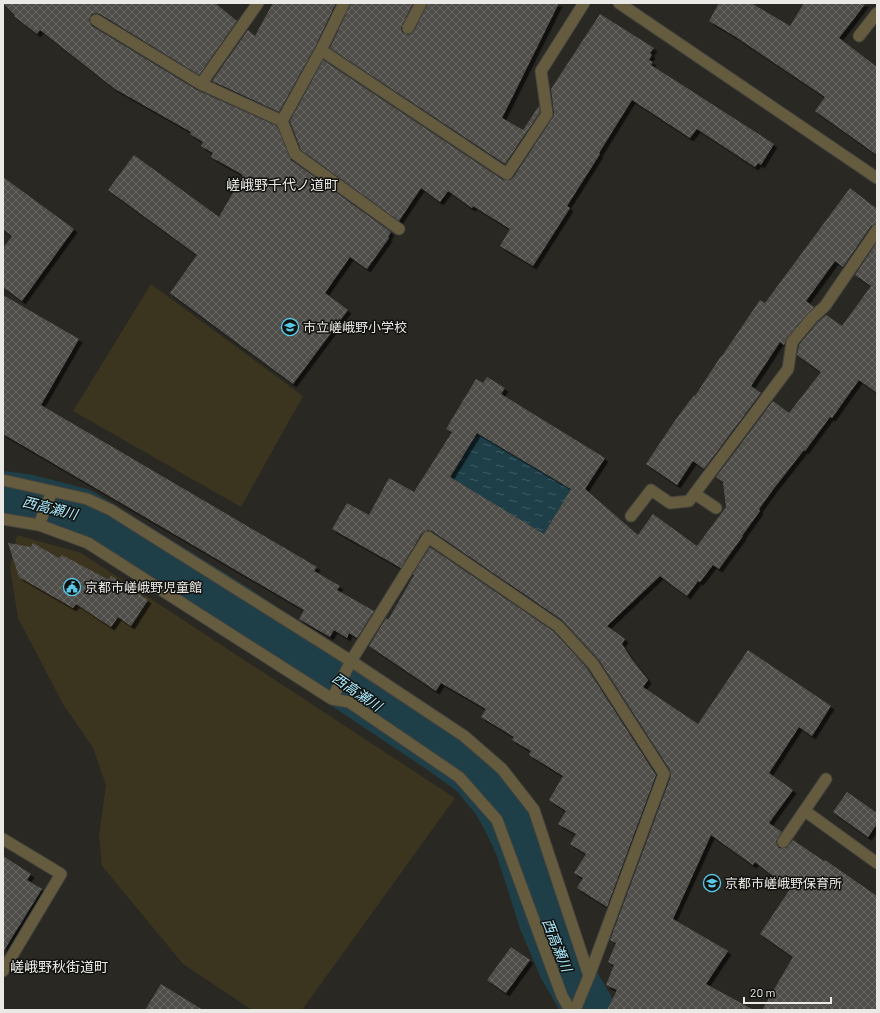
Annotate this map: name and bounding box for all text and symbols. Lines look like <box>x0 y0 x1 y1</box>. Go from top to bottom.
district label: 嵯峨野千代ノ道町 <box>226 176 338 193</box>
school or university icon: 市立嵯峨野小学校 <box>280 317 300 337</box>
place label: 市立嵯峨野小学校 <box>303 319 407 335</box>
water label: 西高瀬川 <box>21 492 81 523</box>
public building icon: 京都市嵯峨野児童館 <box>62 577 82 597</box>
place label: 京都市嵯峨野児童館 <box>85 579 202 595</box>
water label: 西高瀬川 <box>329 669 387 715</box>
school or university icon: 京都市嵯峨野保育所 <box>702 873 722 893</box>
place label: 京都市嵯峨野保育所 <box>725 875 842 891</box>
water label: 西高瀬川 <box>539 916 577 976</box>
district label: 嵯峨野秋街道町 <box>10 958 108 975</box>
scale bar <box>744 979 831 1005</box>
text: 20 m <box>750 985 776 999</box>

